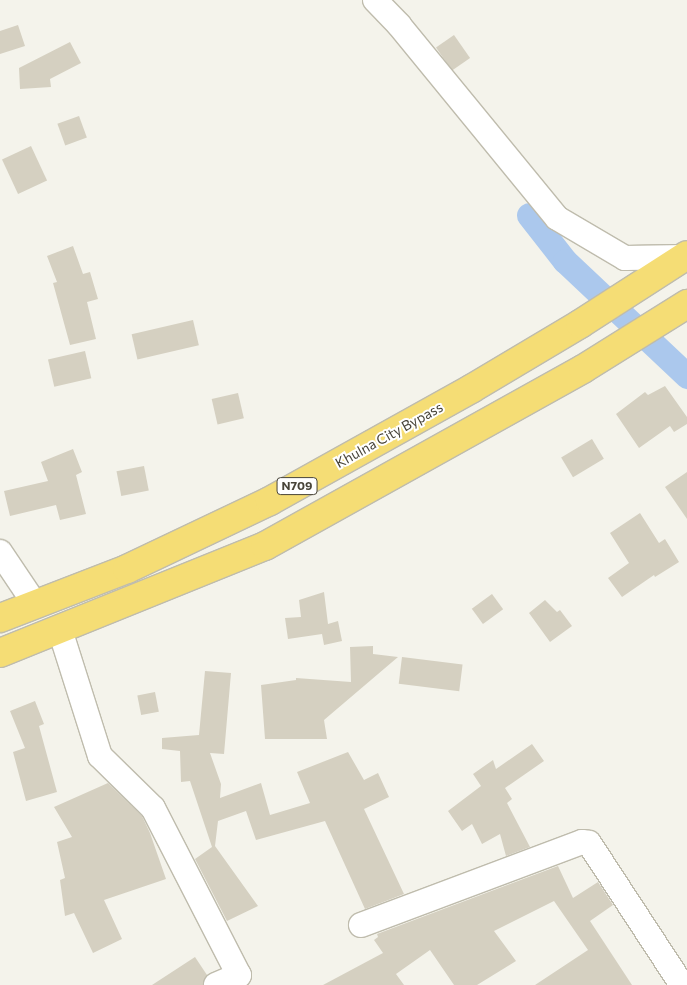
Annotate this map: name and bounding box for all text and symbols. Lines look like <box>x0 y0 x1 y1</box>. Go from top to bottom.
street label: Khulna City Bypass <box>332 399 446 471</box>
road number: N709 <box>276 476 318 496</box>

